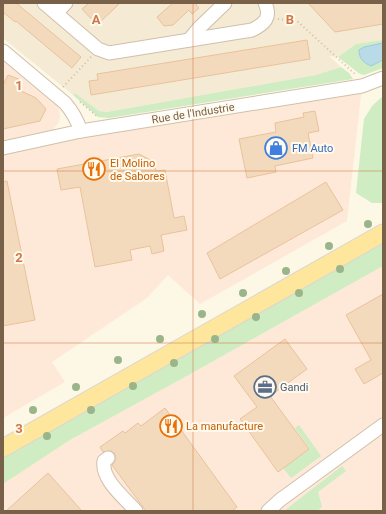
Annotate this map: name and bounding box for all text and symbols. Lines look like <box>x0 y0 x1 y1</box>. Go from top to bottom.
text: A <box>92 12 101 27</box>
text: B <box>286 12 294 27</box>
text: 1 <box>15 78 23 93</box>
street label: Rue de l'Industrie <box>151 101 236 126</box>
shop icon: FM Auto <box>263 135 289 161</box>
place label: FM Auto <box>292 142 333 155</box>
restaurant icon: El Molino de Sabores <box>81 156 107 182</box>
place label: El Molino de Sabores <box>110 157 165 183</box>
text: 2 <box>15 250 23 265</box>
office icon: Gandi <box>252 374 278 400</box>
place label: Gandi <box>280 381 308 394</box>
restaurant icon: La manufacture <box>158 413 184 439</box>
place label: La manufacture <box>186 420 263 433</box>
text: 3 <box>15 421 23 436</box>

